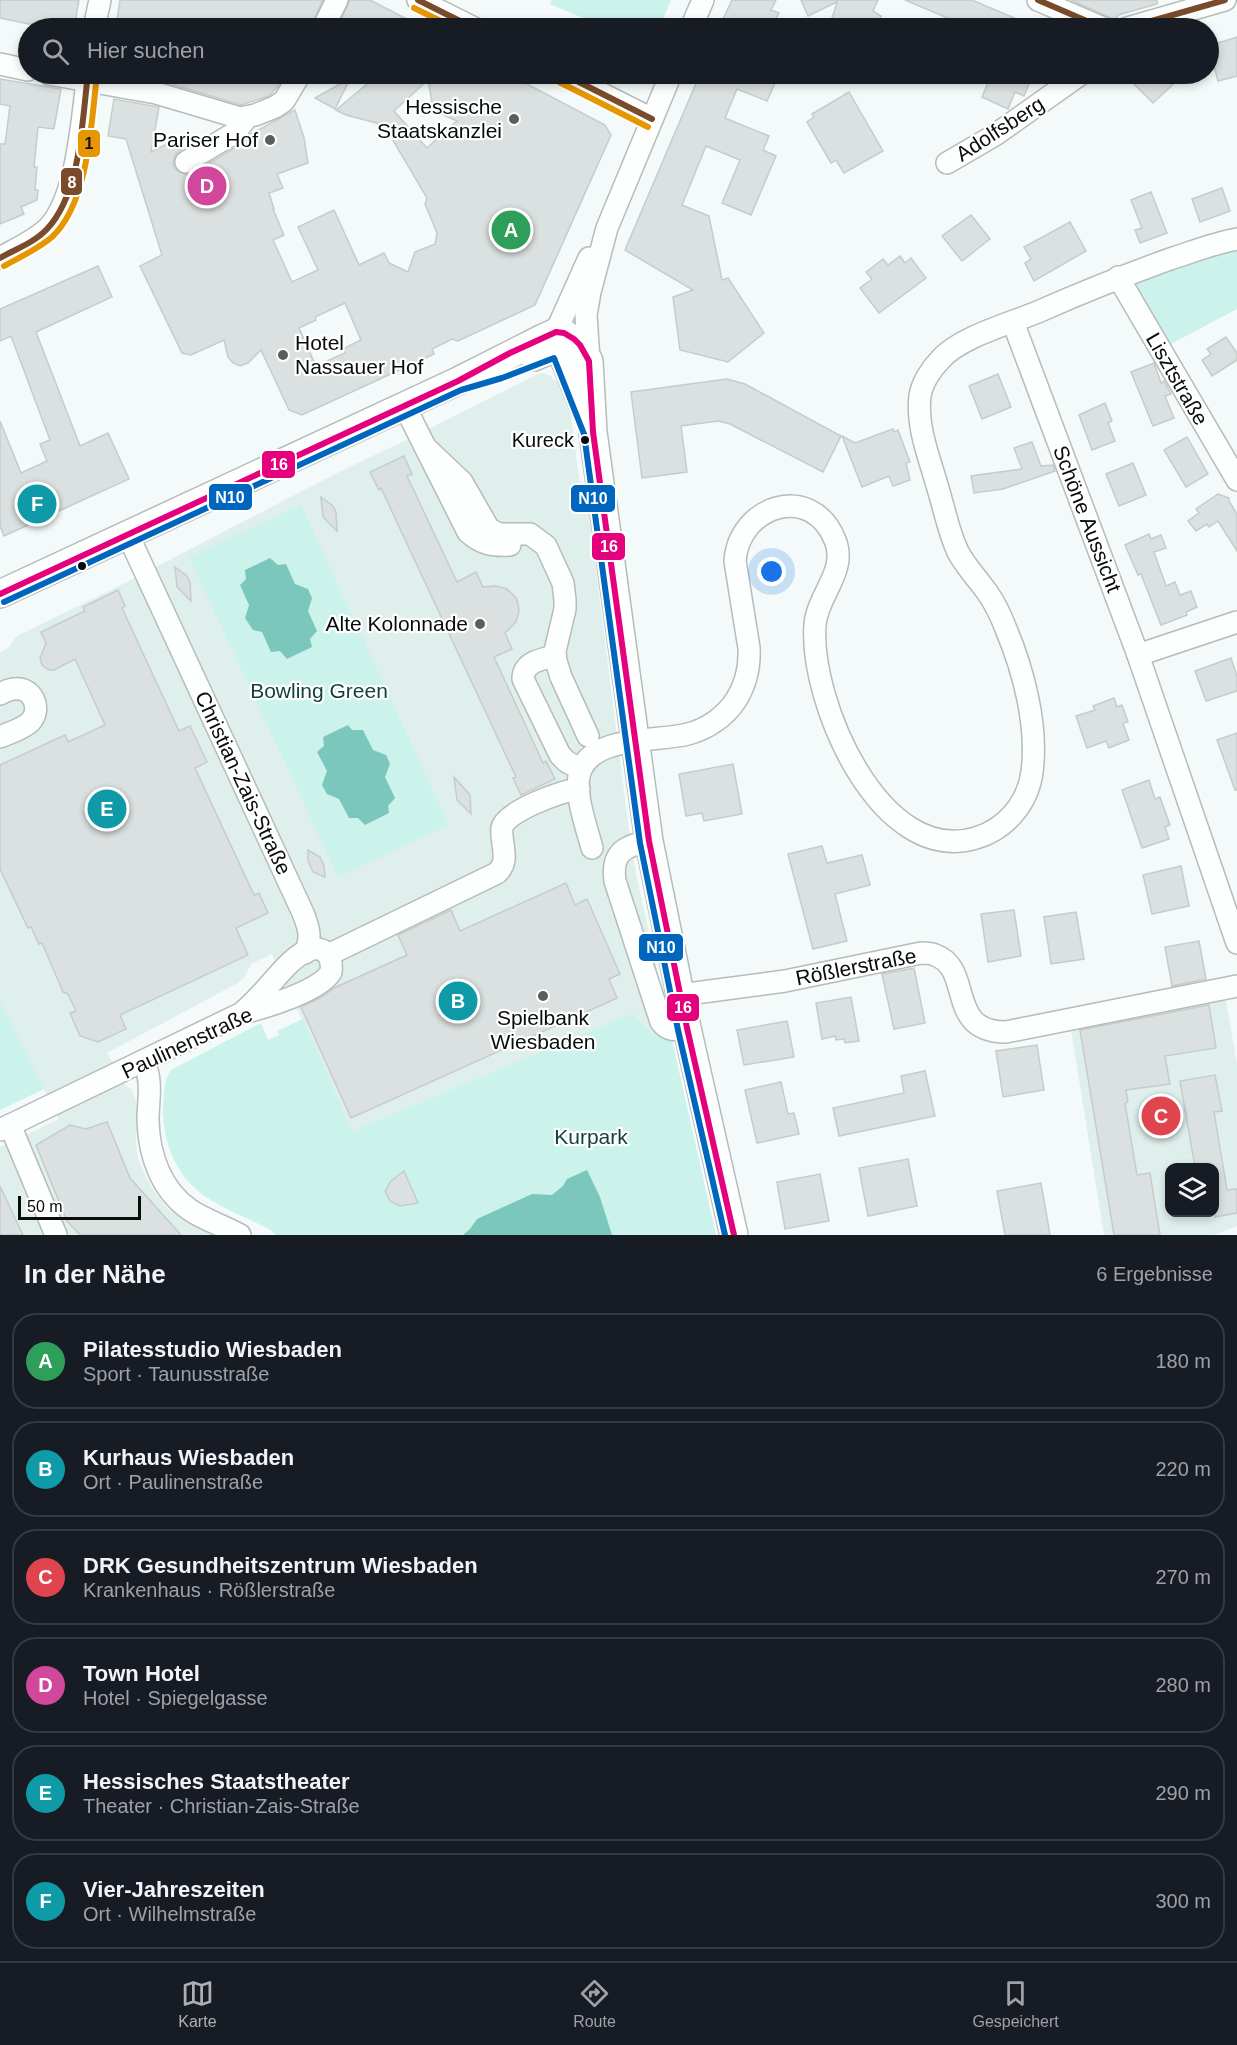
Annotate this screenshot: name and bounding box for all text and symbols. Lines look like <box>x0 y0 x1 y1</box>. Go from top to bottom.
search box <box>18 18 1219 84</box>
icon: search <box>39 35 72 68</box>
text: Hier suchen <box>87 38 204 63</box>
street label: Adolfsberg <box>951 92 1048 166</box>
place label: Hessische Staatskanzlei <box>377 95 502 142</box>
marker: Hessische Staatskanzlei <box>507 112 521 126</box>
place label: Pariser Hof <box>153 128 258 151</box>
line badge: 1 <box>77 129 101 158</box>
marker: Pariser Hof <box>263 133 277 147</box>
text: 1 <box>85 135 94 152</box>
pin: D <box>188 164 226 208</box>
line badge: 8 <box>60 167 83 196</box>
text: 8 <box>68 174 77 191</box>
pin: A <box>492 208 530 252</box>
street label: Lisztstraße <box>1142 329 1213 429</box>
place label: Hotel Nassauer Hof <box>295 331 424 378</box>
marker: Hotel Nassauer Hof <box>276 348 290 362</box>
place label: Kureck <box>512 429 575 451</box>
marker: Kureck <box>579 434 591 446</box>
street label: Schöne Aussicht <box>1049 442 1126 596</box>
line badge: 16 <box>261 450 296 479</box>
text: 16 <box>270 456 288 473</box>
pin: F <box>18 482 57 526</box>
line badge: N10 <box>208 483 253 511</box>
line badge: N10 <box>570 484 616 513</box>
text: N10 <box>215 489 245 506</box>
text: N10 <box>578 490 608 507</box>
line badge: 16 <box>591 532 626 561</box>
text: 16 <box>600 538 618 555</box>
your location <box>757 557 786 586</box>
unlabelled marker <box>76 560 88 572</box>
place label: Alte Kolonnade <box>326 612 468 635</box>
marker: Alte Kolonnade <box>473 617 487 631</box>
park label: Bowling Green <box>250 679 388 702</box>
street label: Christian-Zais-Straße <box>191 688 296 878</box>
pin: E <box>88 786 126 832</box>
line badge: N10 <box>638 933 684 962</box>
text: N10 <box>646 939 676 956</box>
street label: Rößlerstraße <box>794 944 918 989</box>
pin: B <box>438 978 478 1024</box>
marker: Spielbank Wiesbaden <box>536 989 550 1003</box>
line badge: 16 <box>666 993 700 1022</box>
text: 16 <box>674 999 692 1016</box>
street label: Paulinenstraße <box>118 1002 256 1083</box>
place label: Spielbank Wiesbaden <box>490 1006 596 1053</box>
pin: C <box>1142 1094 1180 1138</box>
park label: Kurpark <box>554 1125 628 1148</box>
map controls <box>1165 1163 1219 1217</box>
button: layers <box>1165 1163 1219 1217</box>
scale bar <box>18 1193 141 1220</box>
text: 50 m <box>27 1198 63 1215</box>
text: In der Nähe <box>24 1259 166 1289</box>
text: 6 Ergebnisse <box>1096 1263 1213 1285</box>
text: Pilatesstudio Wiesbaden <box>83 1337 342 1362</box>
text: A <box>38 1350 53 1372</box>
text: 180 m <box>1155 1350 1211 1372</box>
text: Sport · Taunusstraße <box>83 1363 269 1385</box>
text: Kurhaus Wiesbaden <box>83 1445 294 1470</box>
text: B <box>38 1458 53 1480</box>
text: 220 m <box>1155 1458 1211 1480</box>
text: Ort · Paulinenstraße <box>83 1471 263 1493</box>
text: DRK Gesundheitszentrum Wiesbaden <box>83 1553 478 1578</box>
text: C <box>38 1566 53 1588</box>
text: 270 m <box>1155 1566 1211 1588</box>
text: Krankenhaus · Rößlerstraße <box>83 1579 335 1601</box>
text: Town Hotel <box>83 1661 200 1686</box>
text: D <box>38 1674 53 1696</box>
text: 280 m <box>1155 1674 1211 1696</box>
text: Hotel · Spiegelgasse <box>83 1687 268 1709</box>
text: Hessisches Staatstheater <box>83 1769 350 1794</box>
text: E <box>39 1782 52 1804</box>
text: 290 m <box>1155 1782 1211 1804</box>
text: Theater · Christian-Zais-Straße <box>83 1795 360 1817</box>
text: Vier-Jahreszeiten <box>83 1877 265 1902</box>
text: F <box>39 1890 52 1912</box>
text: 300 m <box>1155 1890 1211 1912</box>
text: Ort · Wilhelmstraße <box>83 1903 256 1925</box>
tab: Karte <box>178 1977 217 2031</box>
tab: Route <box>573 1977 616 2031</box>
tab: Gespeichert <box>972 1977 1059 2031</box>

